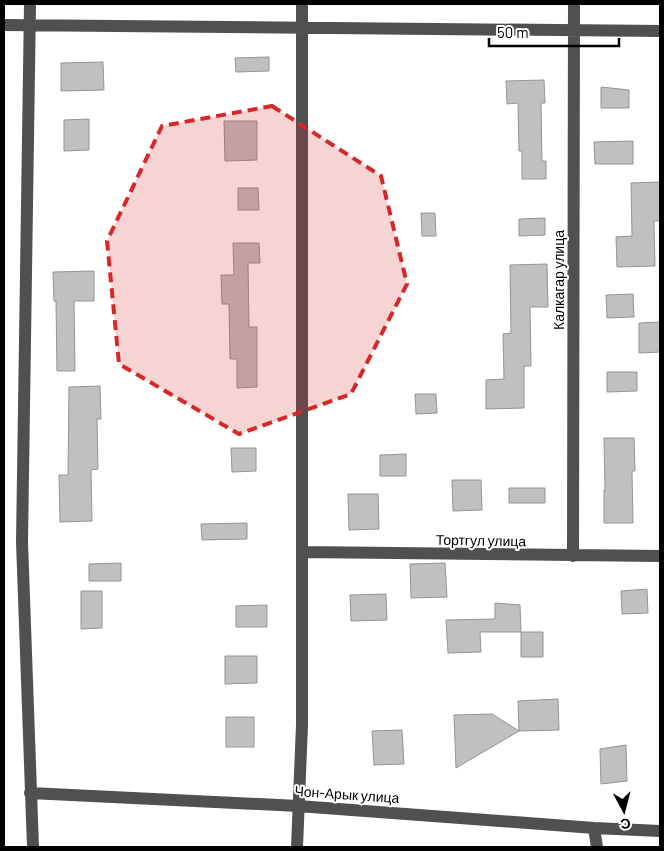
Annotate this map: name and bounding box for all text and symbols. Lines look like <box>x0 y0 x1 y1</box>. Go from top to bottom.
scale bar <box>489 15 619 47</box>
text: 50 m <box>497 23 529 41</box>
street label: Калкагар улица <box>550 230 567 330</box>
street label: Тортгул улица <box>436 531 527 549</box>
street label: Чон-Арык улица <box>294 782 400 806</box>
north arrow <box>599 786 649 836</box>
text: С <box>620 815 632 833</box>

